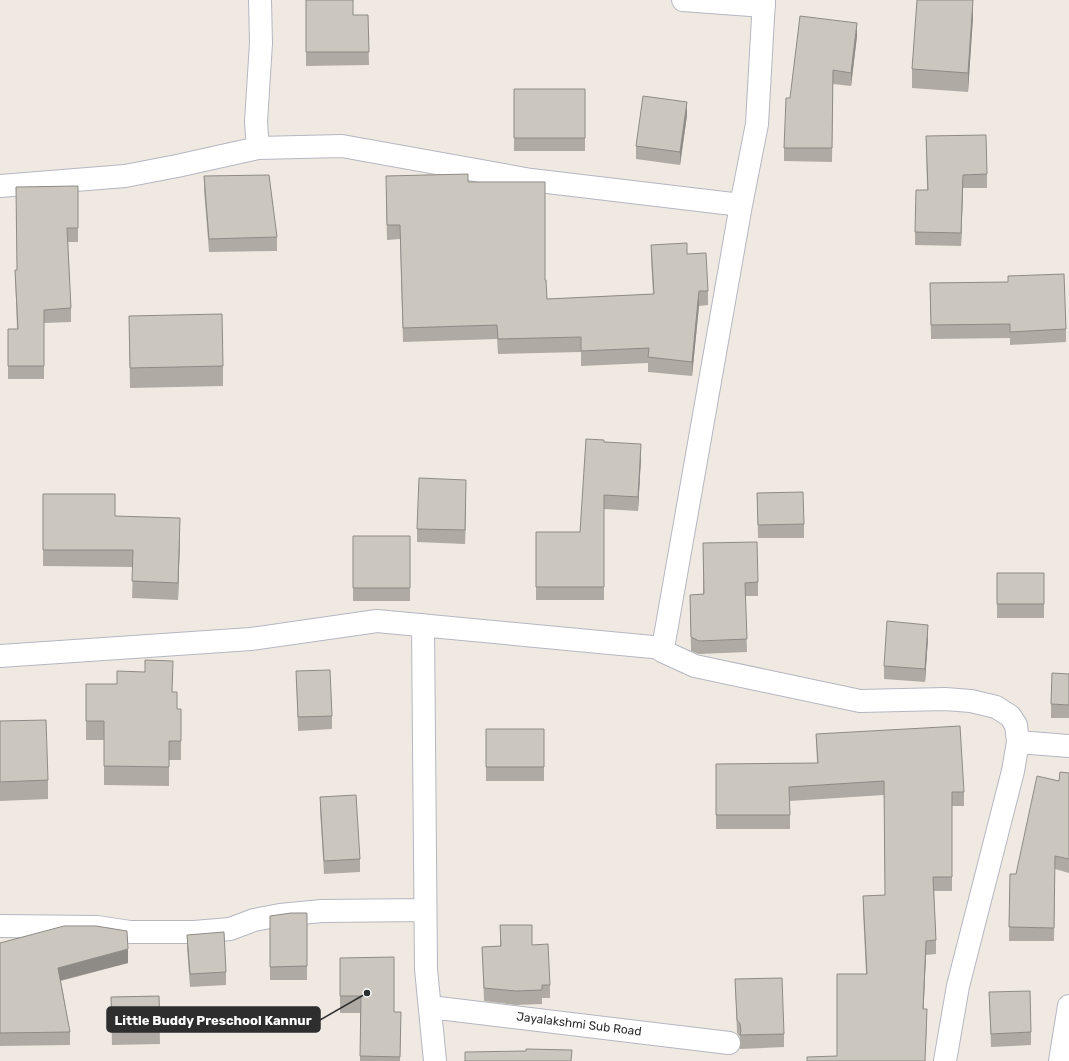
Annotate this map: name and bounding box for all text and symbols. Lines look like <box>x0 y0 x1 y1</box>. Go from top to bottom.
callout: Little Buddy Preschool Kannur <box>107 1007 320 1032</box>
street label: Jayalakshmi Sub Road <box>516 1009 642 1039</box>
text: Little Buddy Preschool Kannur <box>114 1013 312 1028</box>

